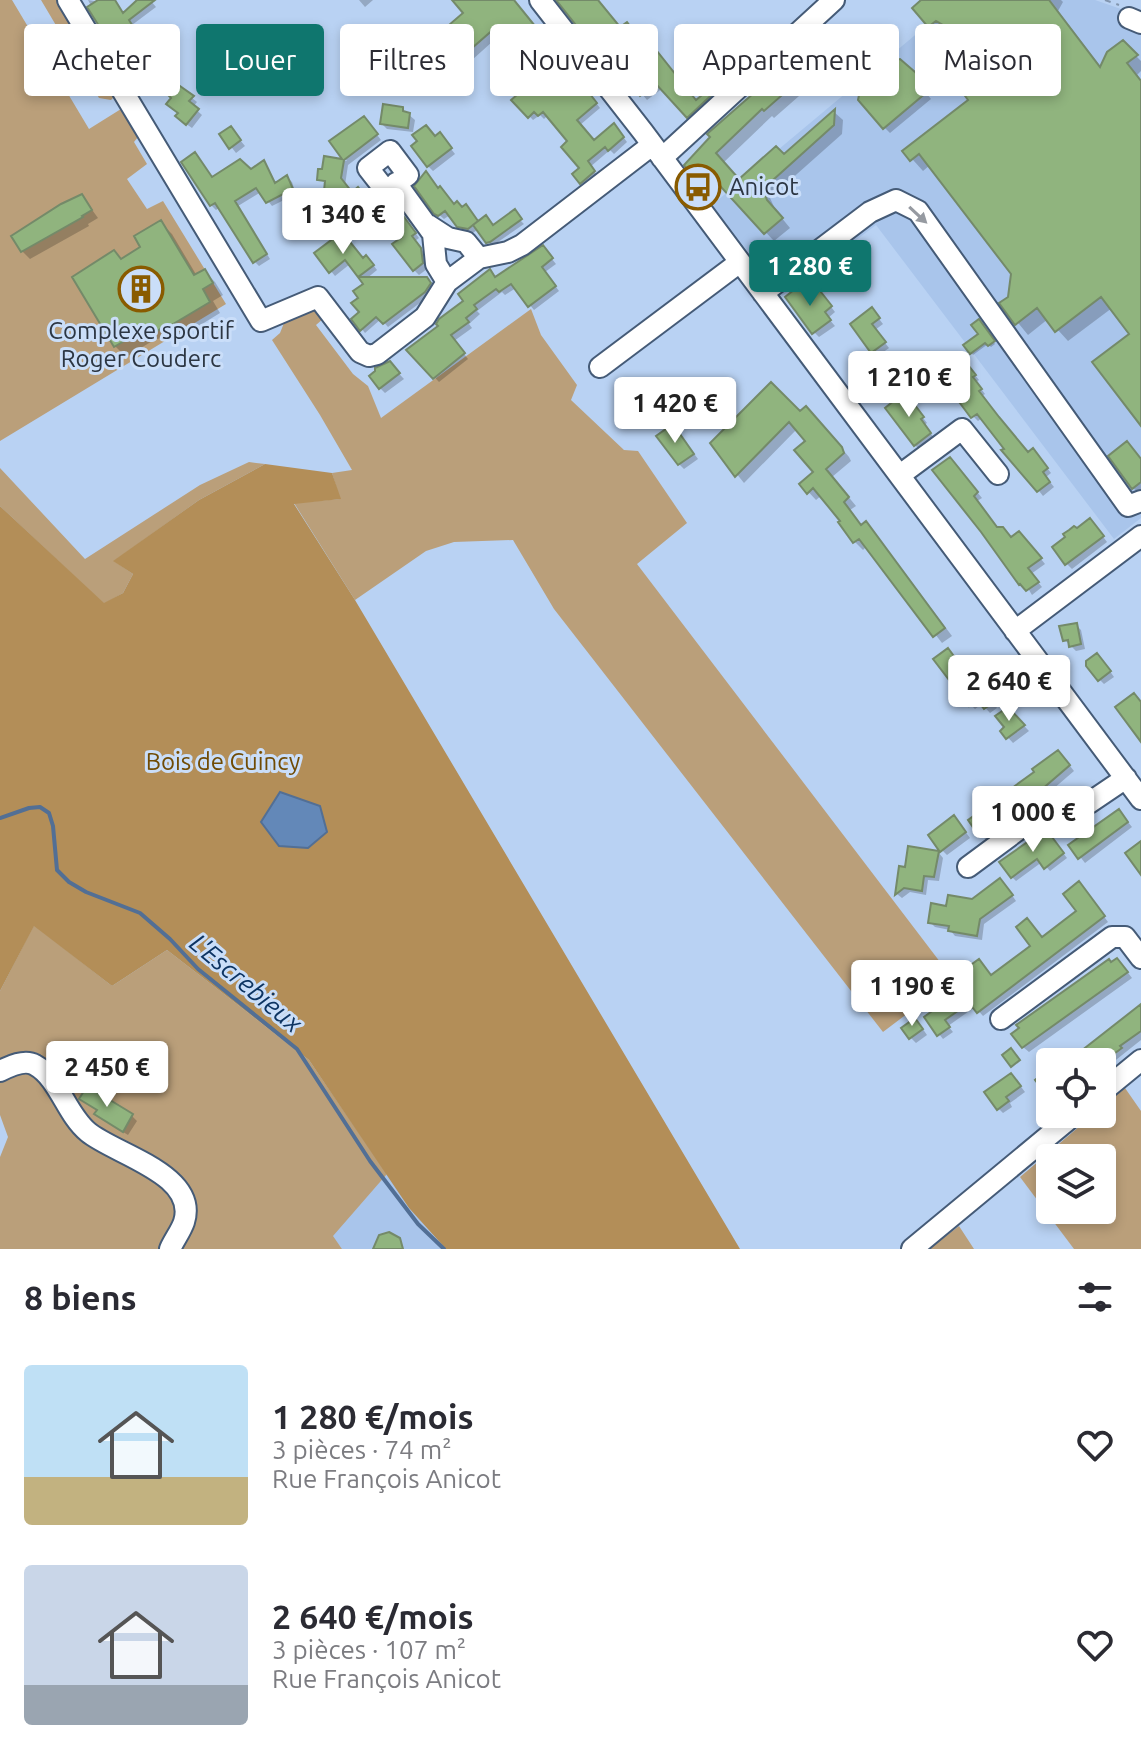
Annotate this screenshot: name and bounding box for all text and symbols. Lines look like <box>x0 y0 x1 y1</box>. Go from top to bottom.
chip: Acheter <box>24 24 180 96</box>
chip: Louer <box>196 24 324 96</box>
chip: Filtres <box>340 24 474 96</box>
chip: Nouveau <box>490 24 658 96</box>
chip: Appartement <box>674 24 899 96</box>
chip: Maison <box>915 24 1061 96</box>
bus stop icon: Anicot <box>674 163 722 211</box>
place label: Anicot <box>729 173 799 200</box>
pin: 1 340 € <box>269 188 417 256</box>
text: 1 340 € <box>300 199 386 228</box>
one-way arrow <box>908 206 927 224</box>
pin: 1 280 € <box>736 240 884 308</box>
text: 1 280 € <box>767 251 853 280</box>
building icon: Complexe sportif Roger Couderc <box>117 265 165 313</box>
place label: Complexe sportif Roger Couderc <box>48 317 235 372</box>
pin: 1 210 € <box>835 351 983 419</box>
text: 1 210 € <box>866 362 952 391</box>
pin: 1 420 € <box>601 377 749 445</box>
text: 1 420 € <box>632 388 718 417</box>
pin: 2 640 € <box>935 655 1083 723</box>
text: 2 640 € <box>966 666 1052 695</box>
park label: Bois de Cuincy <box>146 748 301 775</box>
pin: 1 000 € <box>959 786 1107 854</box>
text: 1 000 € <box>990 797 1076 826</box>
water label: L'Escrebieux <box>185 928 309 1038</box>
pin: 1 190 € <box>838 960 986 1028</box>
text: 1 190 € <box>869 971 955 1000</box>
pin: 2 450 € <box>33 1041 181 1109</box>
map controls <box>1036 1048 1116 1224</box>
button: locate <box>1036 1048 1116 1128</box>
text: 2 450 € <box>64 1052 150 1081</box>
button: layers <box>1036 1144 1116 1224</box>
icon: filters <box>1073 1275 1117 1319</box>
text: 8 biens <box>24 1278 137 1316</box>
icon: home <box>88 1397 184 1493</box>
text: 1 280 €/mois <box>272 1397 474 1435</box>
icon: heart <box>1073 1423 1117 1467</box>
text: 3 pièces · 74 m² <box>272 1435 452 1464</box>
text: Rue François Anicot <box>272 1464 501 1493</box>
icon: home <box>88 1597 184 1693</box>
text: 2 640 €/mois <box>272 1597 474 1635</box>
icon: heart <box>1073 1623 1117 1667</box>
text: 3 pièces · 107 m² <box>272 1635 466 1664</box>
text: Rue François Anicot <box>272 1664 501 1693</box>

